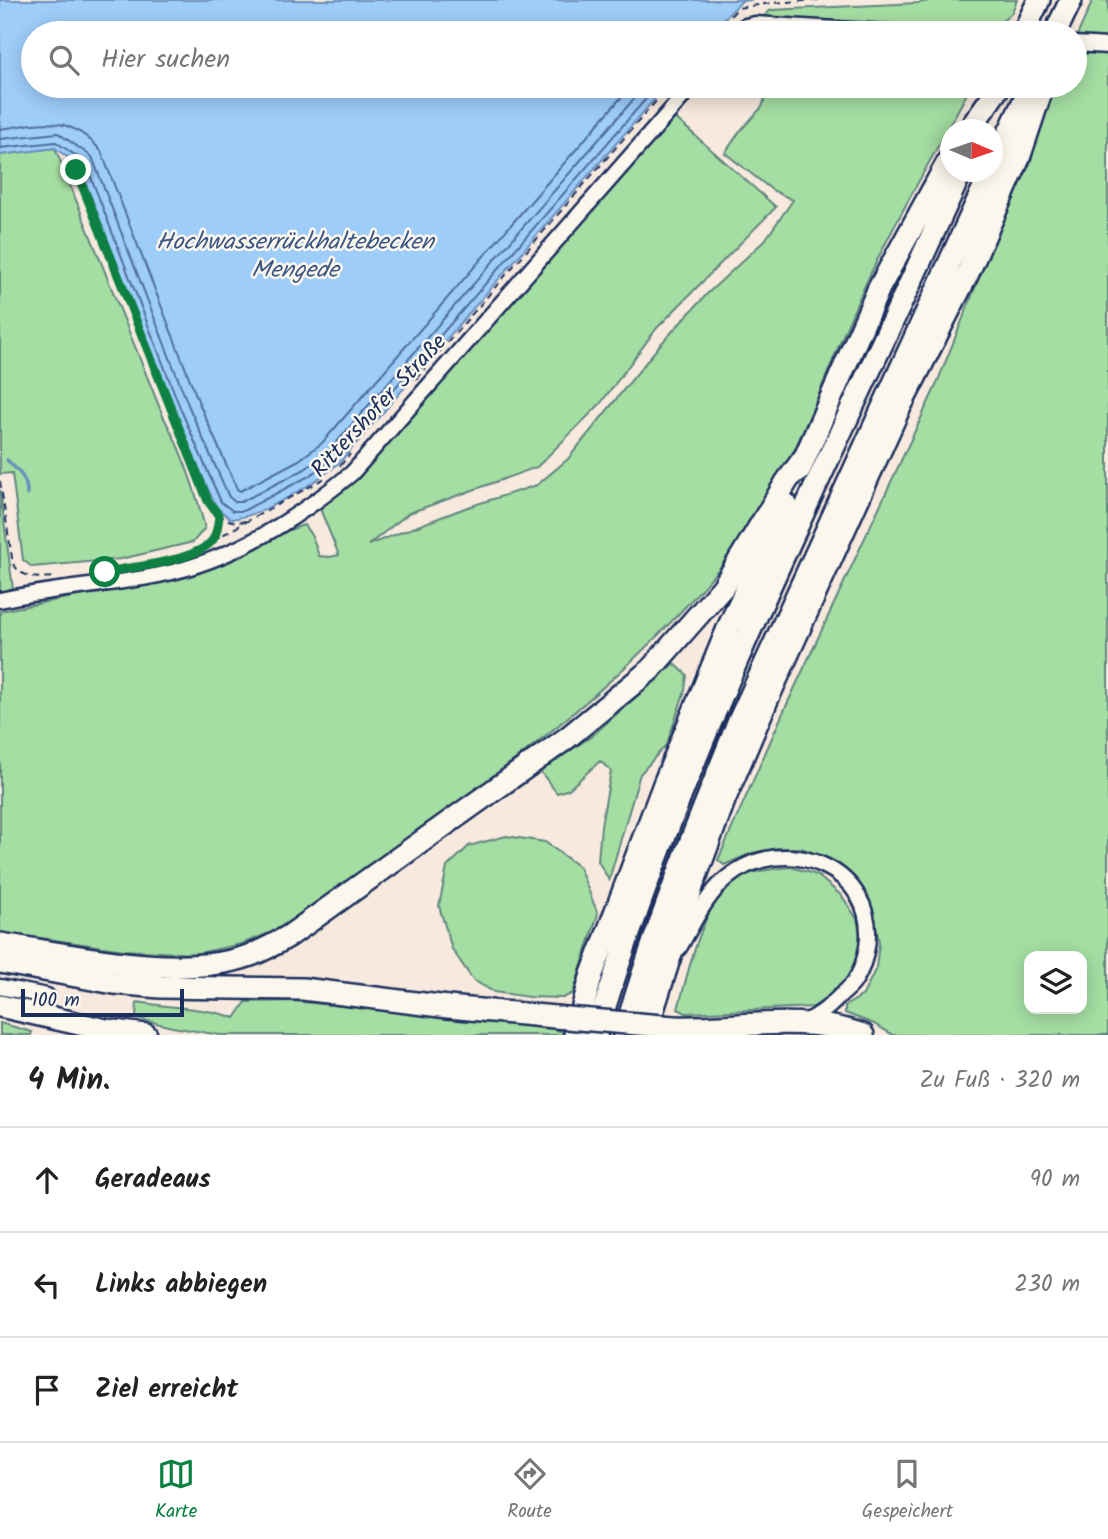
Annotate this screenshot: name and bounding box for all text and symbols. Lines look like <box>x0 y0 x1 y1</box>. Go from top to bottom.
search box <box>21 21 1087 98</box>
text: Hier suchen <box>101 39 230 81</box>
icon: search <box>45 41 83 79</box>
north arrow <box>940 119 1003 182</box>
route end <box>60 154 91 185</box>
water label: Hochwasserrückhaltebecken Mengede <box>156 223 436 290</box>
street label: Rittershofer Straße <box>303 326 456 487</box>
route start <box>89 556 120 587</box>
map controls <box>1024 951 1087 1014</box>
button: layers <box>1024 951 1087 1014</box>
scale bar <box>21 986 184 1018</box>
text: 100 m <box>32 986 80 1016</box>
text: 4 Min. <box>28 1057 110 1105</box>
text: Zu Fuß · 320 m <box>919 1063 1080 1099</box>
text: Geradeaus <box>95 1159 211 1201</box>
icon: ahead <box>28 1161 66 1199</box>
text: 90 m <box>1030 1162 1080 1198</box>
text: Links abbiegen <box>95 1264 267 1306</box>
icon: left <box>28 1266 66 1304</box>
text: 230 m <box>1014 1267 1080 1303</box>
text: Ziel erreicht <box>95 1369 238 1411</box>
icon: arrive <box>28 1371 66 1409</box>
tab: Karte <box>155 1455 197 1527</box>
tab: Route <box>507 1455 552 1527</box>
tab: Gespeichert <box>862 1455 953 1527</box>

